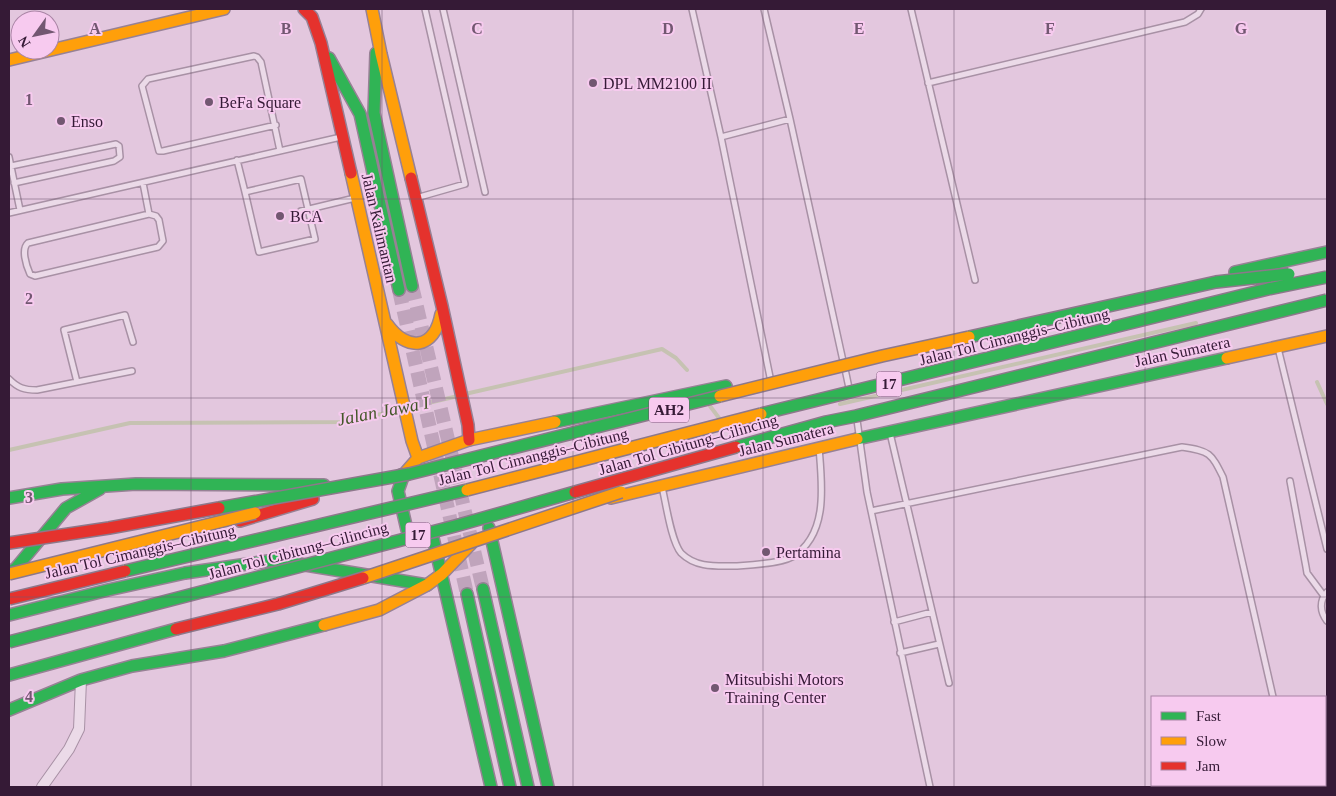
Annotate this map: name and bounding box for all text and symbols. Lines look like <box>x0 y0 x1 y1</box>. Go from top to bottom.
north arrow <box>10 10 60 60</box>
text: A <box>89 20 101 37</box>
text: B <box>281 20 292 37</box>
text: C <box>471 20 483 37</box>
text: D <box>662 20 674 37</box>
text: E <box>854 20 864 37</box>
text: F <box>1045 20 1055 37</box>
text: G <box>1235 20 1248 37</box>
text: N <box>15 33 34 50</box>
place label: DPL MM2100 II <box>603 75 712 92</box>
marker: DPL MM2100 II <box>587 77 599 89</box>
text: 1 <box>25 91 33 108</box>
place label: BeFa Square <box>219 94 301 112</box>
marker: BeFa Square <box>203 96 215 108</box>
place label: Enso <box>71 113 103 130</box>
marker: Enso <box>55 115 67 127</box>
street label: Jalan Kalimantan <box>359 172 400 284</box>
place label: BCA <box>290 208 323 225</box>
marker: BCA <box>274 210 286 222</box>
text: 2 <box>25 290 33 307</box>
street label: Jalan Tol Cimanggis–Cibitung <box>917 305 1111 369</box>
street label: Jalan Sumatera <box>1133 333 1231 370</box>
road number: 17 <box>876 372 902 396</box>
water label: Jalan Jawa I <box>335 392 432 430</box>
road number: AH2 <box>649 398 689 422</box>
street label: Jalan Tol Cibitung–Cilincing <box>597 411 780 479</box>
street label: Jalan Sumatera <box>737 419 835 460</box>
street label: Jalan Tol Cimanggis–Cibitung <box>436 425 630 489</box>
text: 3 <box>25 489 33 506</box>
street label: Jalan Tol Cibitung–Cilincing <box>206 518 390 584</box>
street label: Jalan Tol Cimanggis–Cibitung <box>43 521 237 583</box>
road number: 17 <box>406 522 430 548</box>
place label: Pertamina <box>776 544 841 561</box>
marker: Pertamina <box>760 546 772 558</box>
place label: Mitsubishi Motors Training Center <box>725 671 844 707</box>
marker: Mitsubishi Motors Training Center <box>709 682 721 694</box>
text: 4 <box>25 688 33 705</box>
legend <box>1151 696 1326 786</box>
text: Fast <box>1196 708 1222 724</box>
text: Slow <box>1196 733 1227 749</box>
text: Jam <box>1196 758 1220 774</box>

